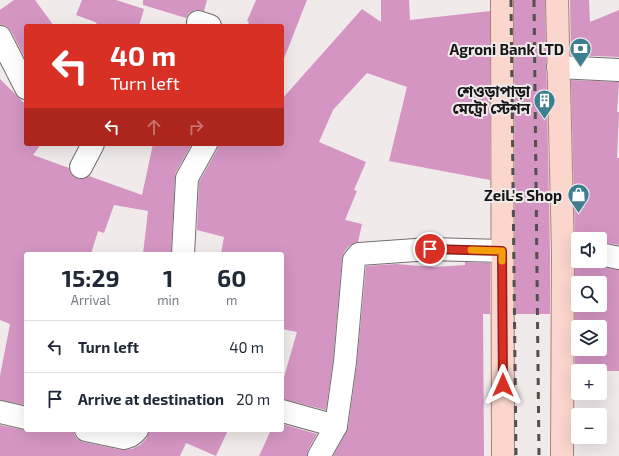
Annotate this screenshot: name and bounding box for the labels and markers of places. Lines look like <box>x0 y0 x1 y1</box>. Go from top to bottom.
bank icon: Agroni Bank LTD <box>567 36 593 69</box>
place label: Agroni Bank LTD <box>449 40 564 58</box>
place label: শেওড়াপাড়া মেট্রো স্টেশন <box>453 82 531 117</box>
building icon: শেওড়াপাড়া মেট্রো স্টেশন <box>532 87 558 120</box>
shop icon: ZeiL's Shop <box>565 182 591 215</box>
place label: ZeiL's Shop <box>484 186 562 204</box>
pin <box>413 232 447 266</box>

